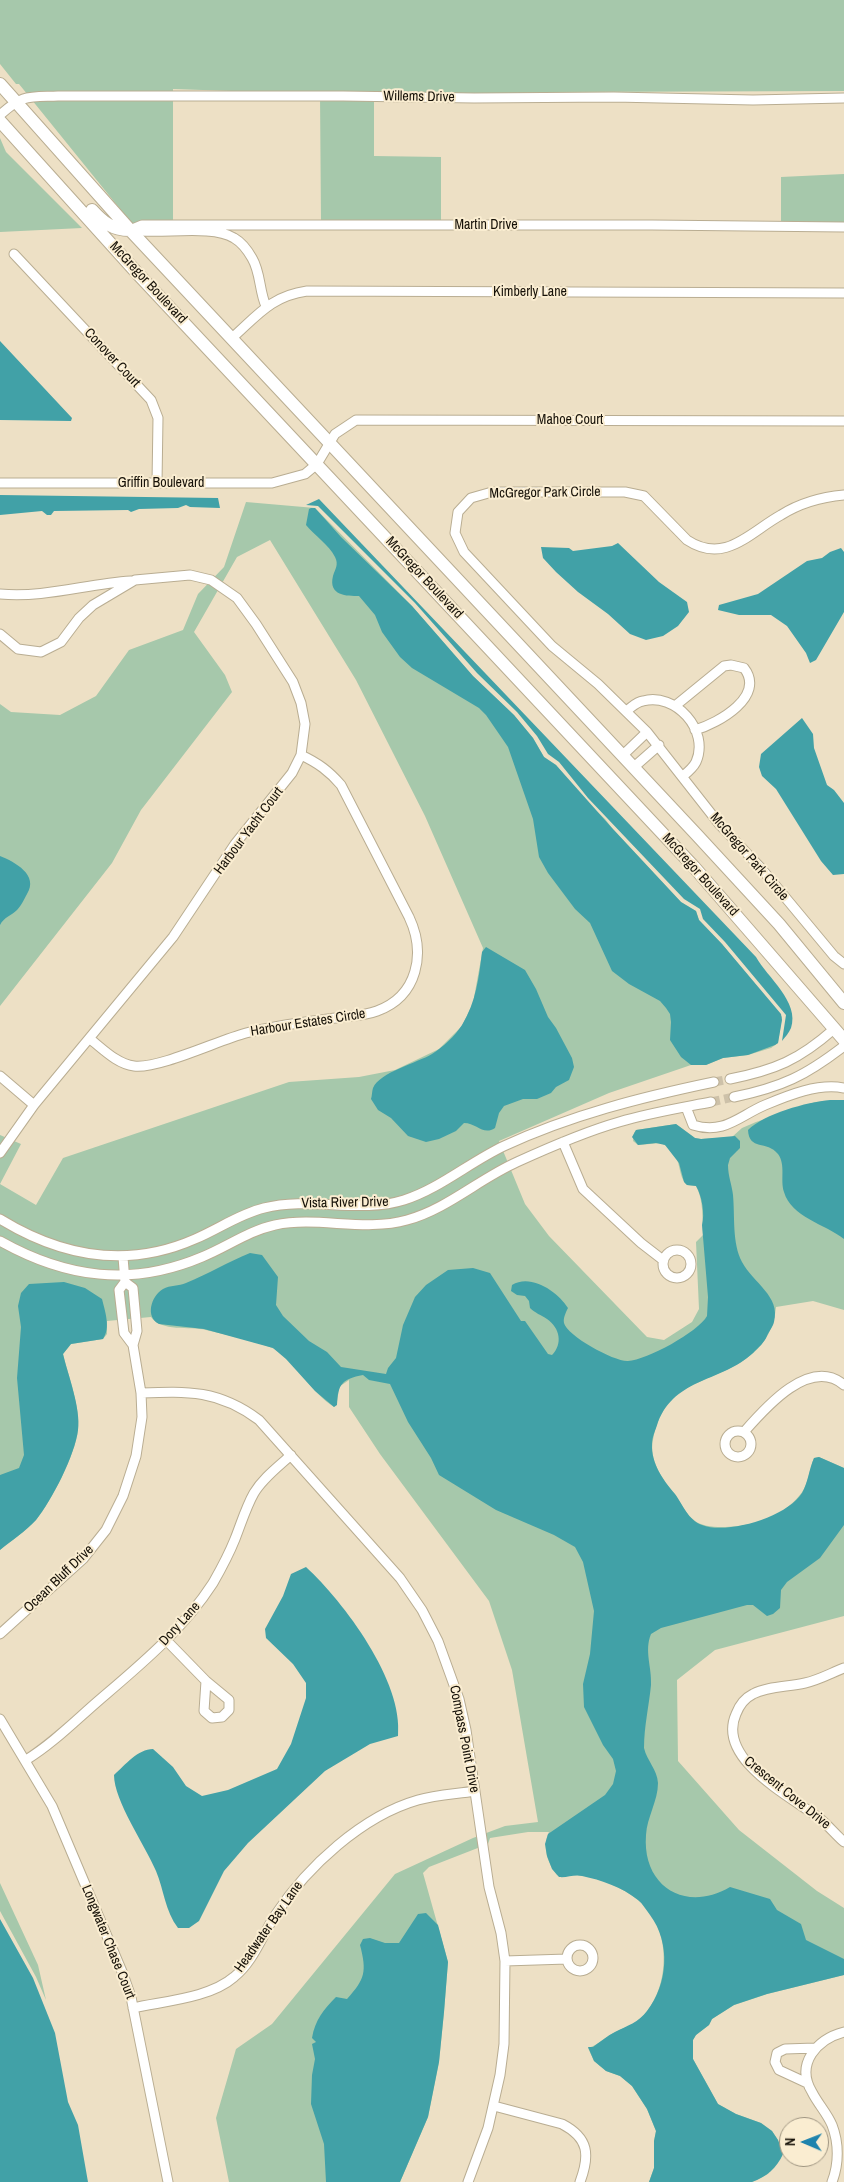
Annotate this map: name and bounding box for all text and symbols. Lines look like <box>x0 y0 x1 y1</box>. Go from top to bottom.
street label: Willems Drive <box>383 88 455 106</box>
street label: Martin Drive <box>454 217 518 233</box>
street label: McGregor Boulevard <box>106 239 190 327</box>
street label: Kimberly Lane <box>493 284 567 300</box>
street label: Conover Court <box>80 325 144 391</box>
street label: Mahoe Court <box>537 412 603 428</box>
street label: Griffin Boulevard <box>118 475 204 491</box>
street label: McGregor Park Circle <box>489 484 601 502</box>
street label: McGregor Boulevard <box>382 534 466 622</box>
street label: Harbour Yacht Court <box>211 784 287 878</box>
street label: McGregor Park Circle <box>706 810 792 904</box>
street label: McGregor Boulevard <box>658 830 742 920</box>
street label: Harbour Estates Circle <box>249 1006 367 1040</box>
street label: Vista River Drive <box>301 1194 389 1212</box>
street label: Ocean Bluff Drive <box>21 1542 97 1616</box>
street label: Dory Lane <box>156 1599 204 1649</box>
street label: Compass Point Drive <box>445 1684 483 1794</box>
street label: Crescent Cove Drive <box>740 1753 834 1833</box>
street label: Headwater Bay Lane <box>231 1878 307 1976</box>
street label: Longwater Chase Court <box>78 1883 138 2001</box>
north arrow <box>779 2117 829 2167</box>
text: N <box>781 2137 799 2146</box>

